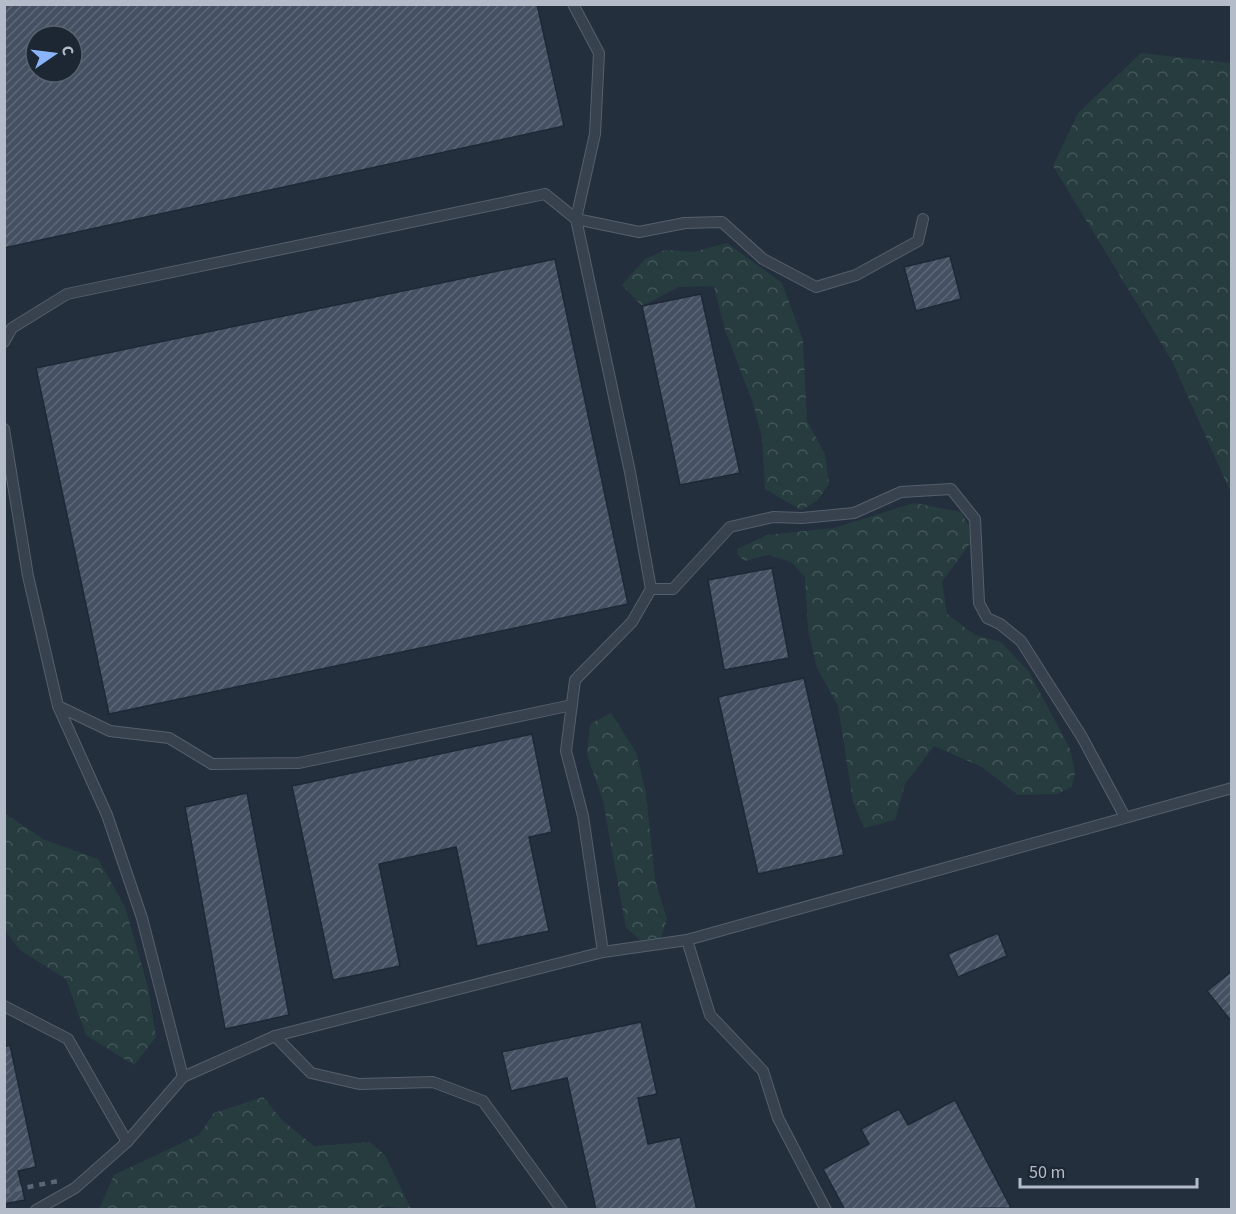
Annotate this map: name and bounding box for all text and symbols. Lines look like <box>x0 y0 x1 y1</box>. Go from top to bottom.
north arrow <box>24 24 84 84</box>
text: С <box>56 43 79 58</box>
scale bar <box>1020 1151 1197 1189</box>
text: 50 m <box>1029 1160 1065 1185</box>

